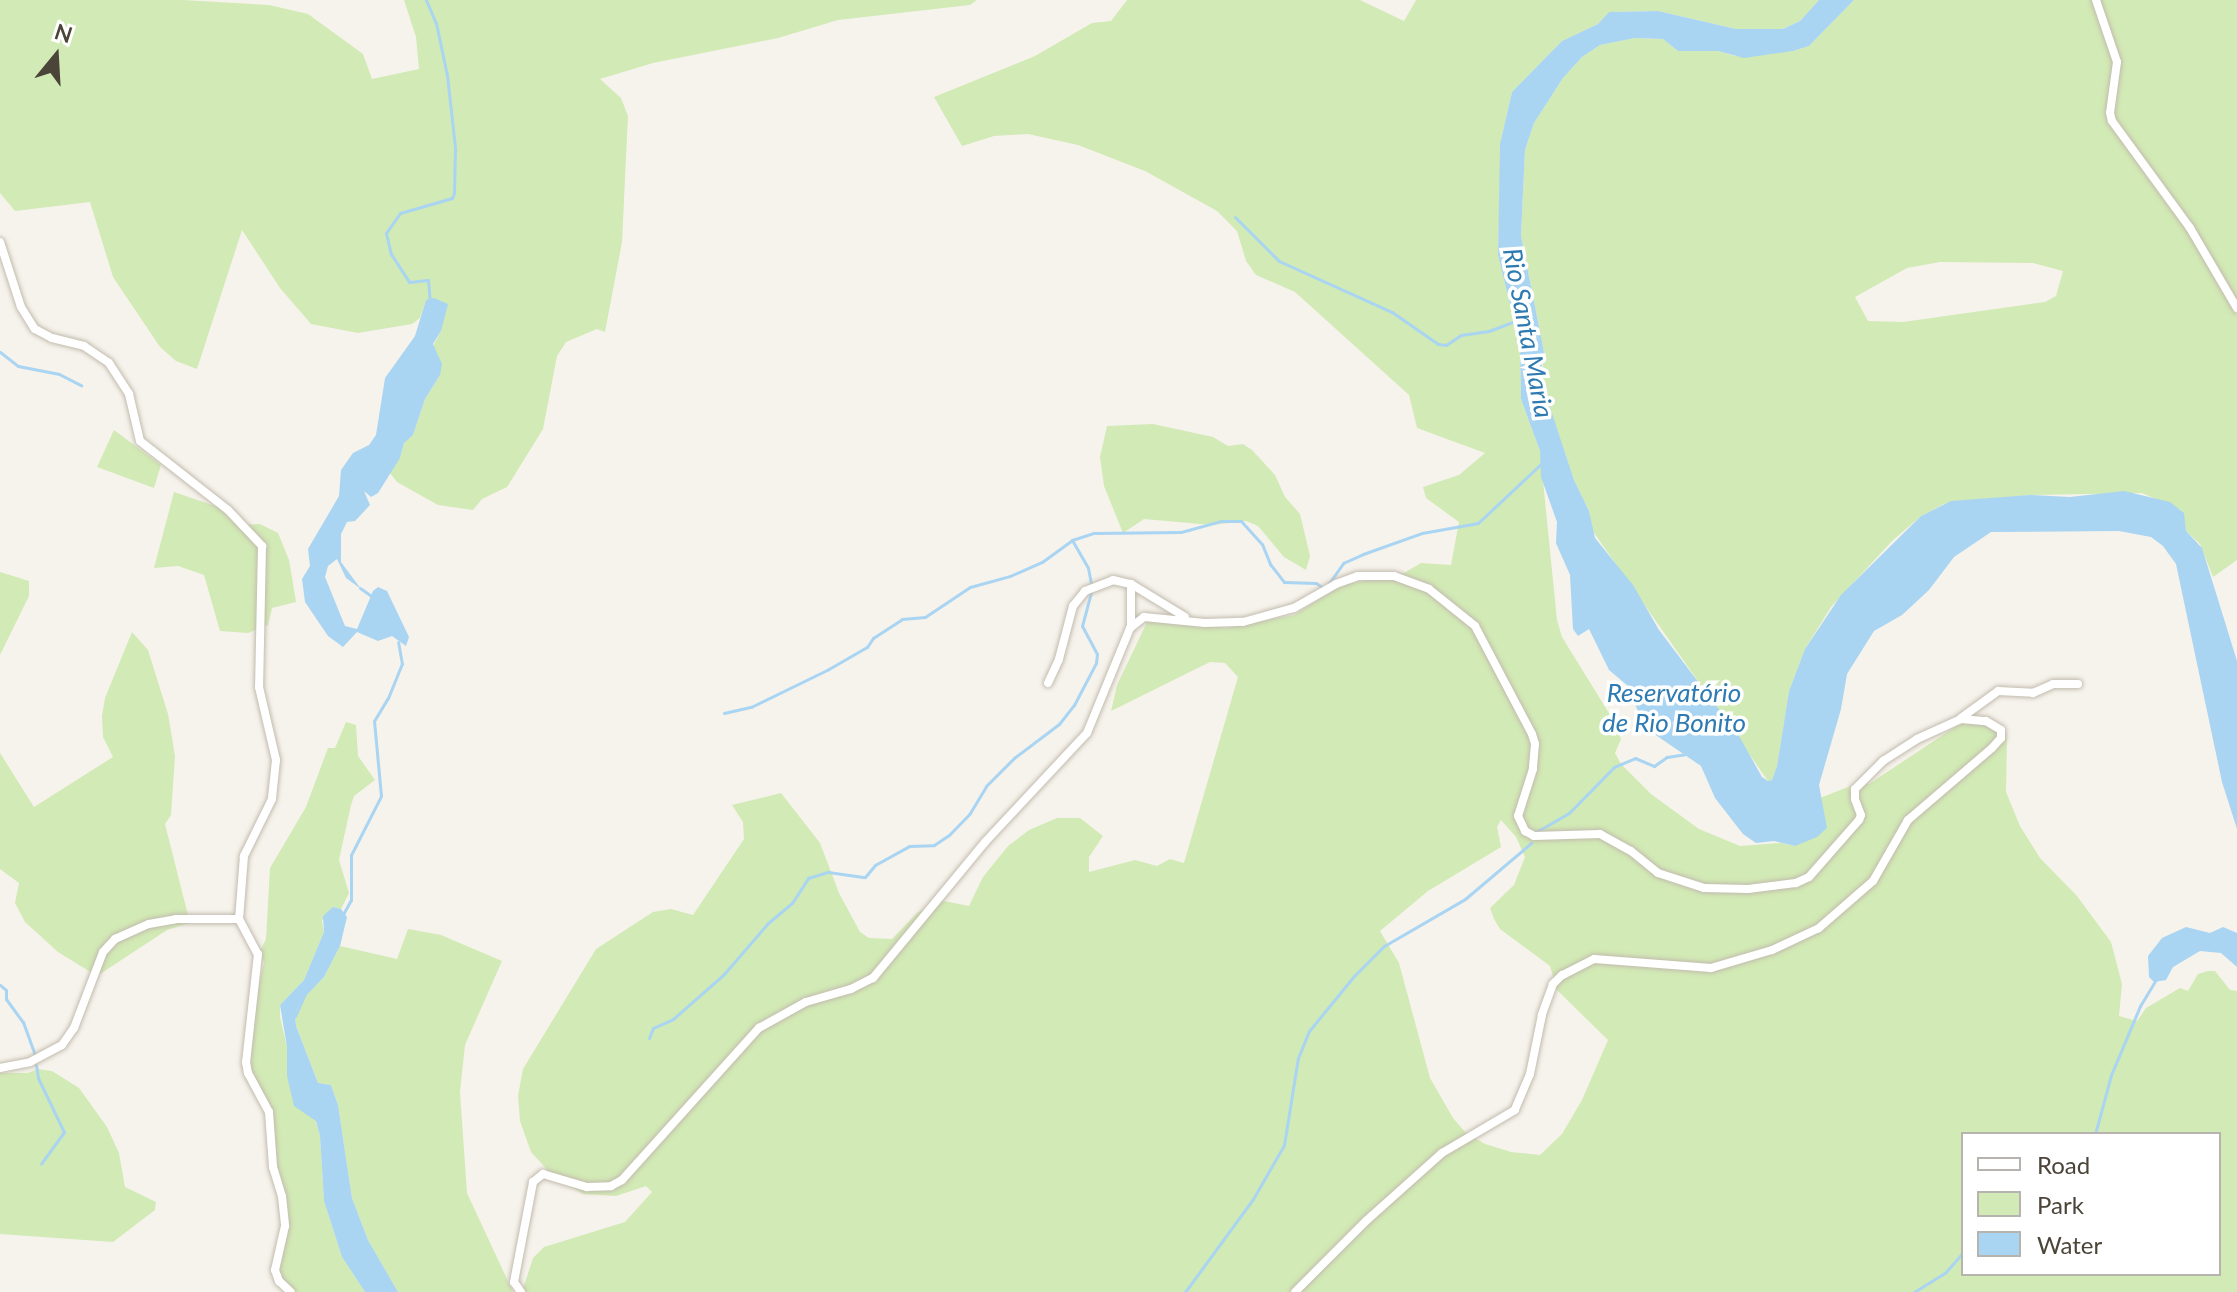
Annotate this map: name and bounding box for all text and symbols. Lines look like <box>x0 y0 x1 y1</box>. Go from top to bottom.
north arrow <box>16 16 96 96</box>
text: N <box>51 17 76 48</box>
water label: Rio Santa Maria <box>1496 245 1560 421</box>
water label: Reservatório de Rio Bonito <box>1602 677 1746 738</box>
legend <box>1961 1132 2221 1276</box>
text: Road <box>2037 1150 2090 1179</box>
text: Park <box>2037 1190 2084 1219</box>
text: Water <box>2037 1230 2102 1259</box>

